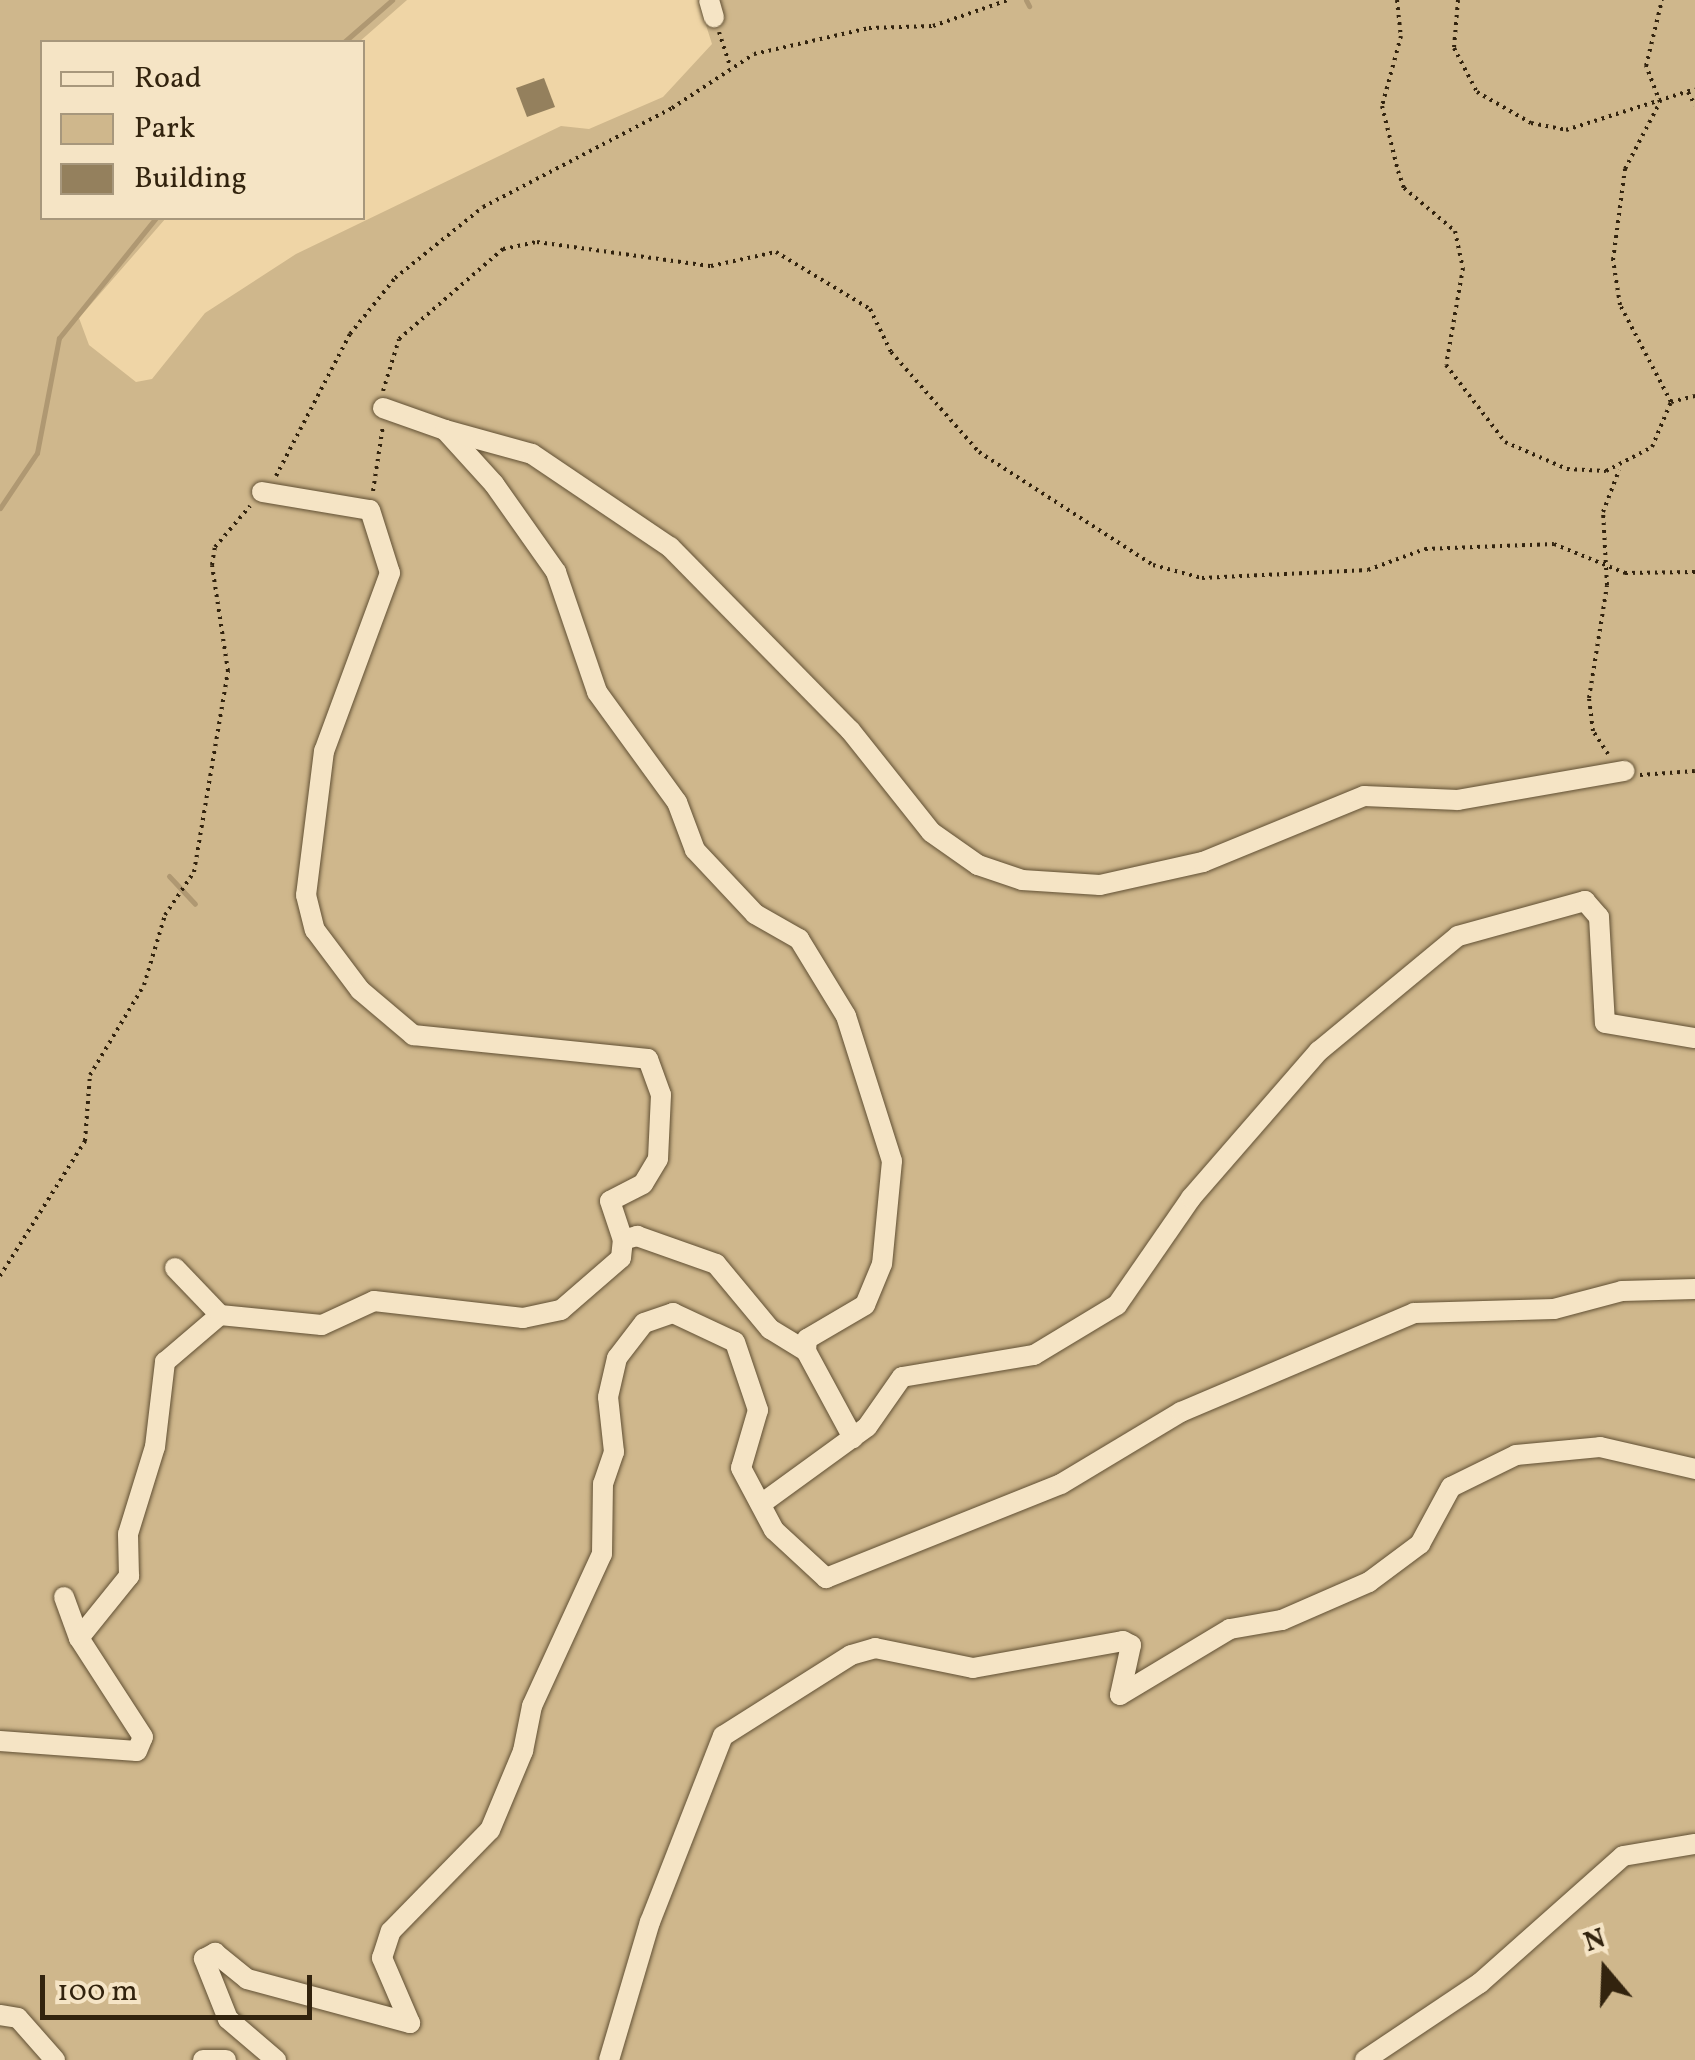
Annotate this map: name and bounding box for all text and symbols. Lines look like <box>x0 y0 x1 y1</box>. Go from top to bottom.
legend <box>40 40 365 220</box>
text: Road <box>134 58 202 100</box>
text: Park <box>134 108 195 150</box>
text: Building <box>134 158 247 200</box>
text: N <box>1579 1919 1611 1963</box>
north arrow <box>1555 1920 1655 2020</box>
scale bar <box>45 1955 318 2017</box>
text: 100 m <box>57 1971 138 2013</box>

